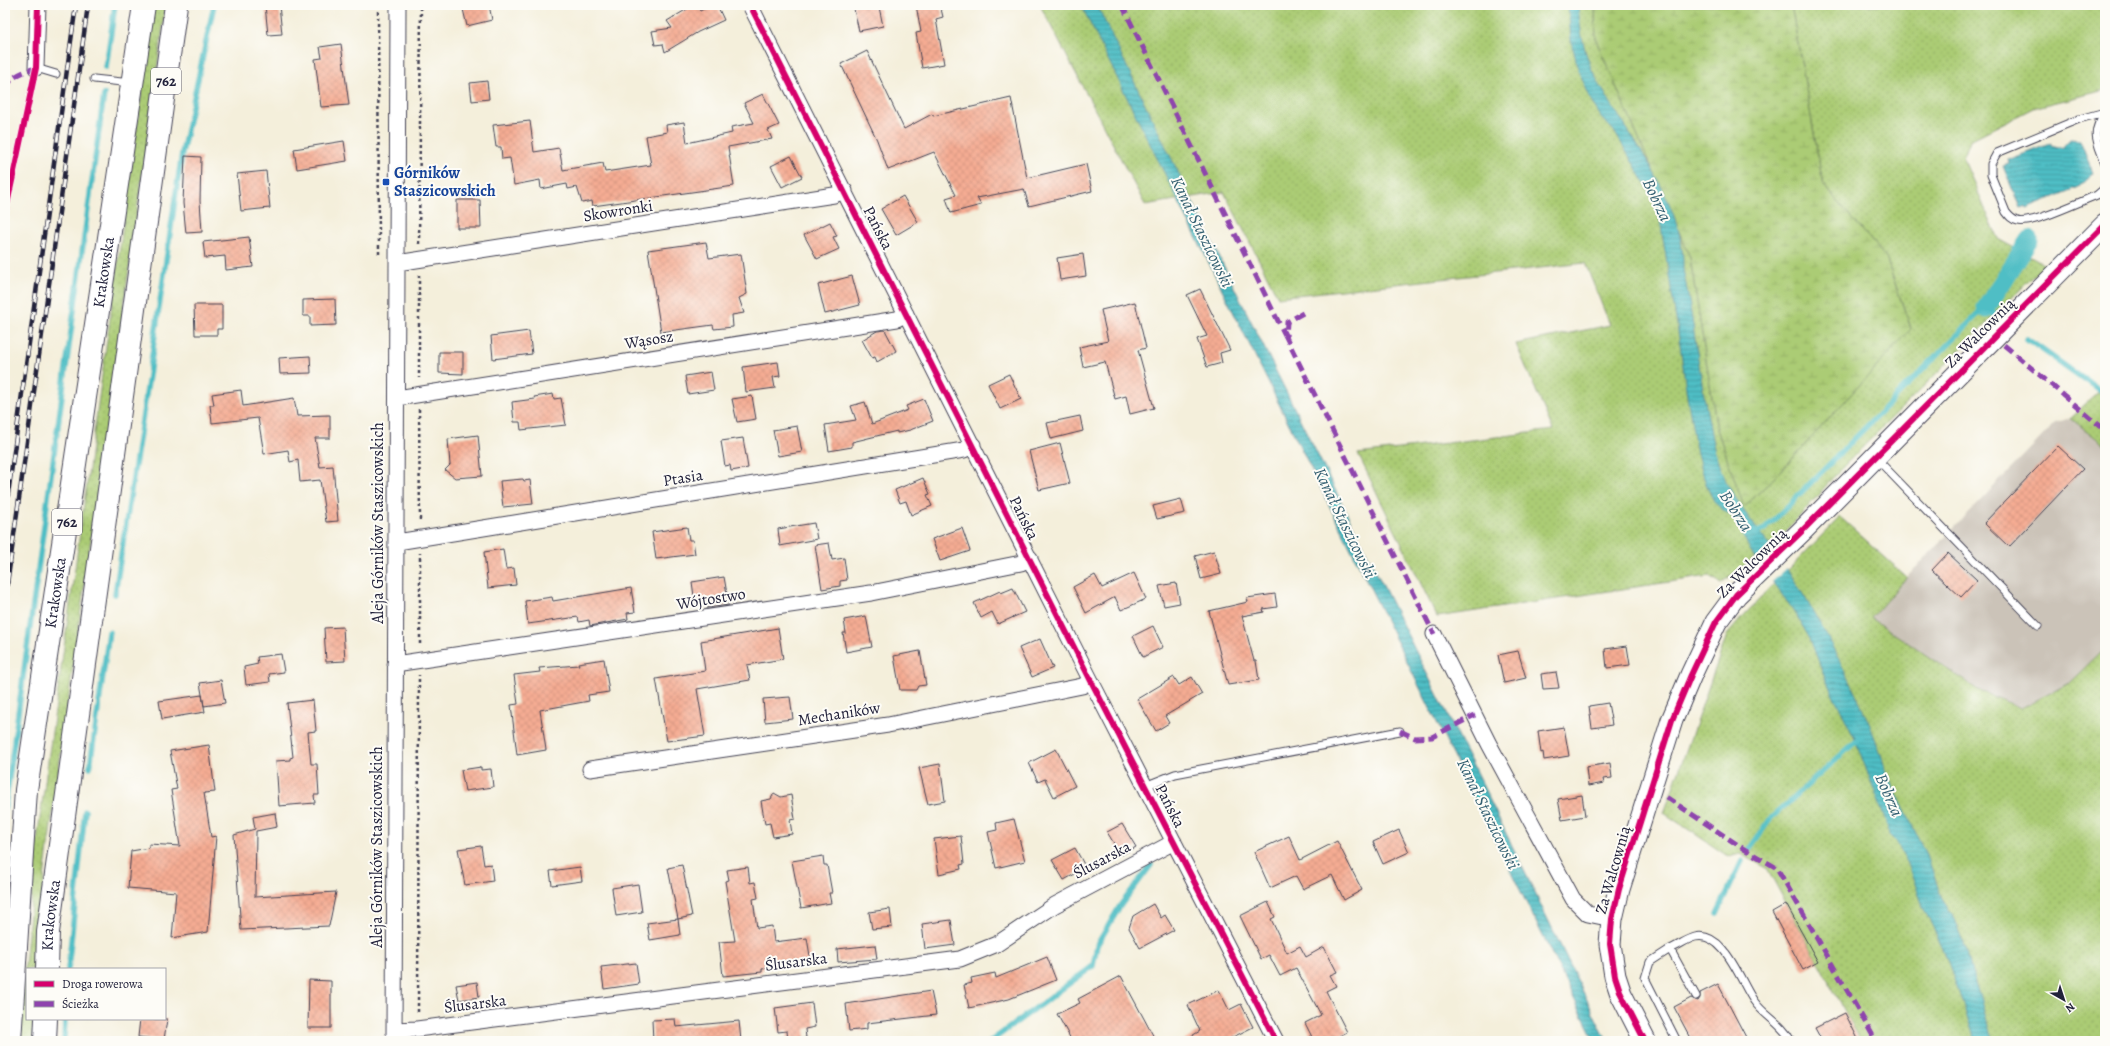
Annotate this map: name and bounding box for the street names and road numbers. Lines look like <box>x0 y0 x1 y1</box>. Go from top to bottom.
road number: 762 <box>151 68 181 94</box>
street label: Skowronki <box>582 195 654 227</box>
street label: Pańska <box>858 202 899 254</box>
street label: Krakowska <box>88 235 120 309</box>
street label: Za Walcownią <box>1940 293 2020 373</box>
street label: Wąsosz <box>622 325 675 355</box>
street label: Aleja Górników Staszicowskich <box>367 422 389 625</box>
street label: Ptasia <box>662 464 705 492</box>
street label: Pańska <box>1004 492 1044 544</box>
road number: 762 <box>52 509 82 535</box>
street label: Za Walcownią <box>1712 523 1792 603</box>
street label: Krakowska <box>39 555 72 630</box>
street label: Wójtostwo <box>674 583 747 615</box>
street label: Mechaników <box>796 697 882 731</box>
street label: Aleja Górników Staszicowskich <box>366 746 388 949</box>
street label: Pańska <box>1150 780 1191 832</box>
street label: Za Walcownią <box>1590 823 1636 917</box>
street label: Ślusarska <box>1069 835 1135 884</box>
street label: Krakowska <box>36 878 66 951</box>
street label: Ślusarska <box>764 947 829 977</box>
street label: Ślusarska <box>443 989 508 1019</box>

